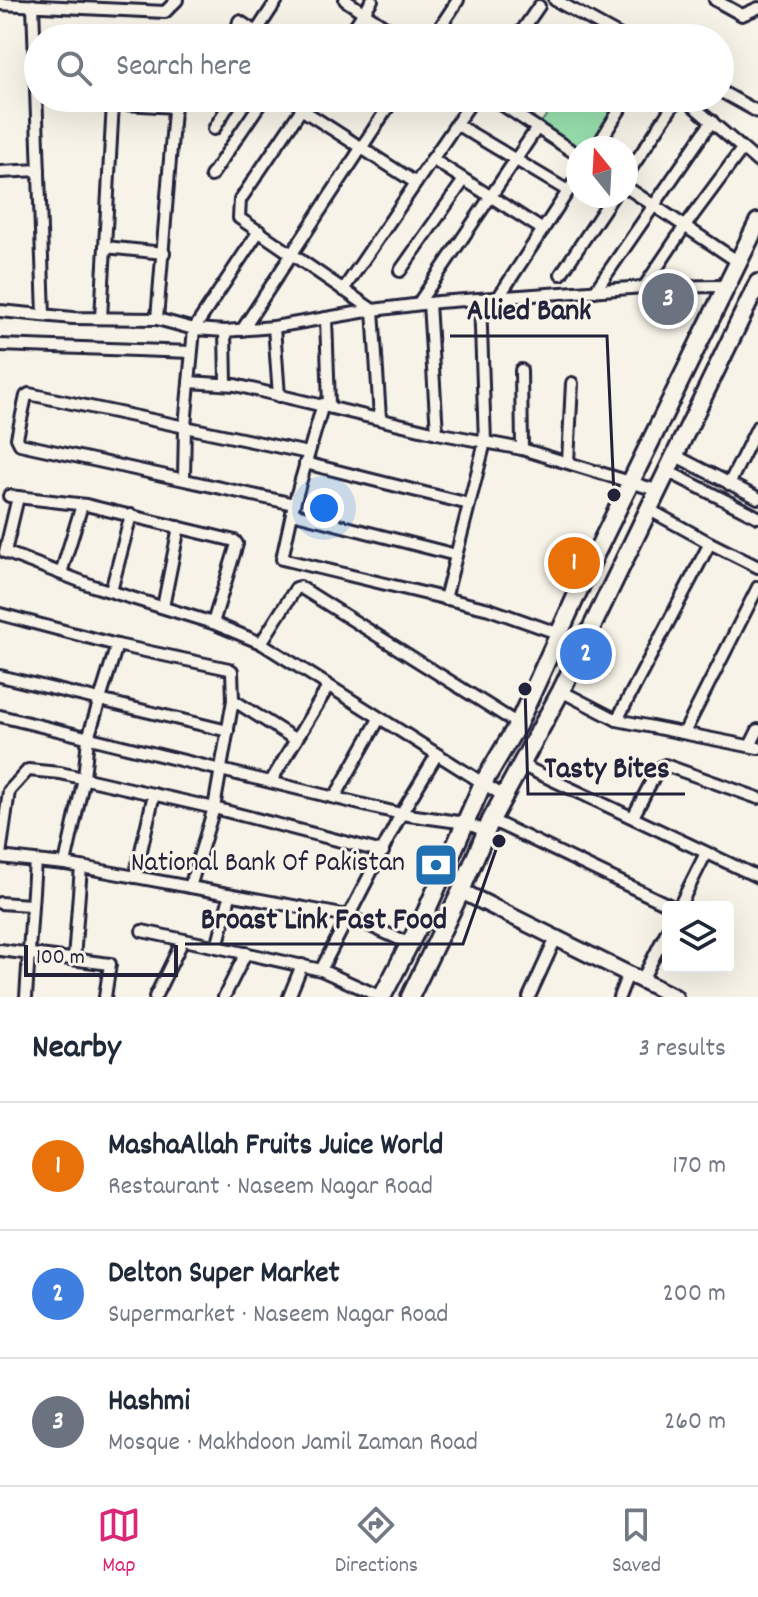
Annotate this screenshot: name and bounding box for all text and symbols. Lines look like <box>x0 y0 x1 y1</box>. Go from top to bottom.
search box <box>24 24 734 112</box>
icon: search <box>52 46 96 90</box>
text: Search here <box>116 47 252 90</box>
north arrow <box>566 136 638 208</box>
pin: 3 <box>642 269 694 329</box>
callout: Allied Bank <box>450 282 607 336</box>
text: Allied Bank <box>467 292 591 335</box>
your location <box>304 488 344 528</box>
pin: 1 <box>548 533 600 593</box>
pin: 2 <box>560 624 612 684</box>
callout: Tasty Bites <box>528 740 685 794</box>
text: Tasty Bites <box>544 750 670 793</box>
bank icon: National Bank Of Pakistan <box>412 841 460 889</box>
place label: National Bank Of Pakistan <box>131 845 405 885</box>
callout: Broast Link Fast Food <box>185 890 463 944</box>
text: Broast Link Fast Food <box>201 901 447 944</box>
map controls <box>662 901 734 973</box>
button: layers <box>662 901 734 973</box>
scale bar <box>24 941 178 977</box>
text: 100 m <box>36 943 85 974</box>
text: Nearby <box>32 1025 121 1074</box>
text: 3 results <box>639 1031 726 1068</box>
text: MashaAllah Fruits Juice World <box>108 1126 443 1169</box>
text: 1 <box>55 1148 61 1185</box>
text: 170 m <box>672 1148 726 1185</box>
text: Restaurant · Naseem Nagar Road <box>108 1169 433 1206</box>
text: Delton Super Market <box>108 1254 340 1297</box>
text: 2 <box>52 1276 64 1313</box>
text: 200 m <box>662 1276 726 1313</box>
text: Supermarket · Naseem Nagar Road <box>108 1297 449 1334</box>
text: Hashmi <box>108 1382 190 1425</box>
text: 3 <box>52 1404 64 1441</box>
text: 260 m <box>664 1404 726 1441</box>
text: Mosque · Makhdoon Jamil Zaman Road <box>108 1425 478 1462</box>
tab: Map <box>97 1503 141 1582</box>
tab: Directions <box>335 1503 418 1582</box>
tab: Saved <box>612 1503 661 1582</box>

